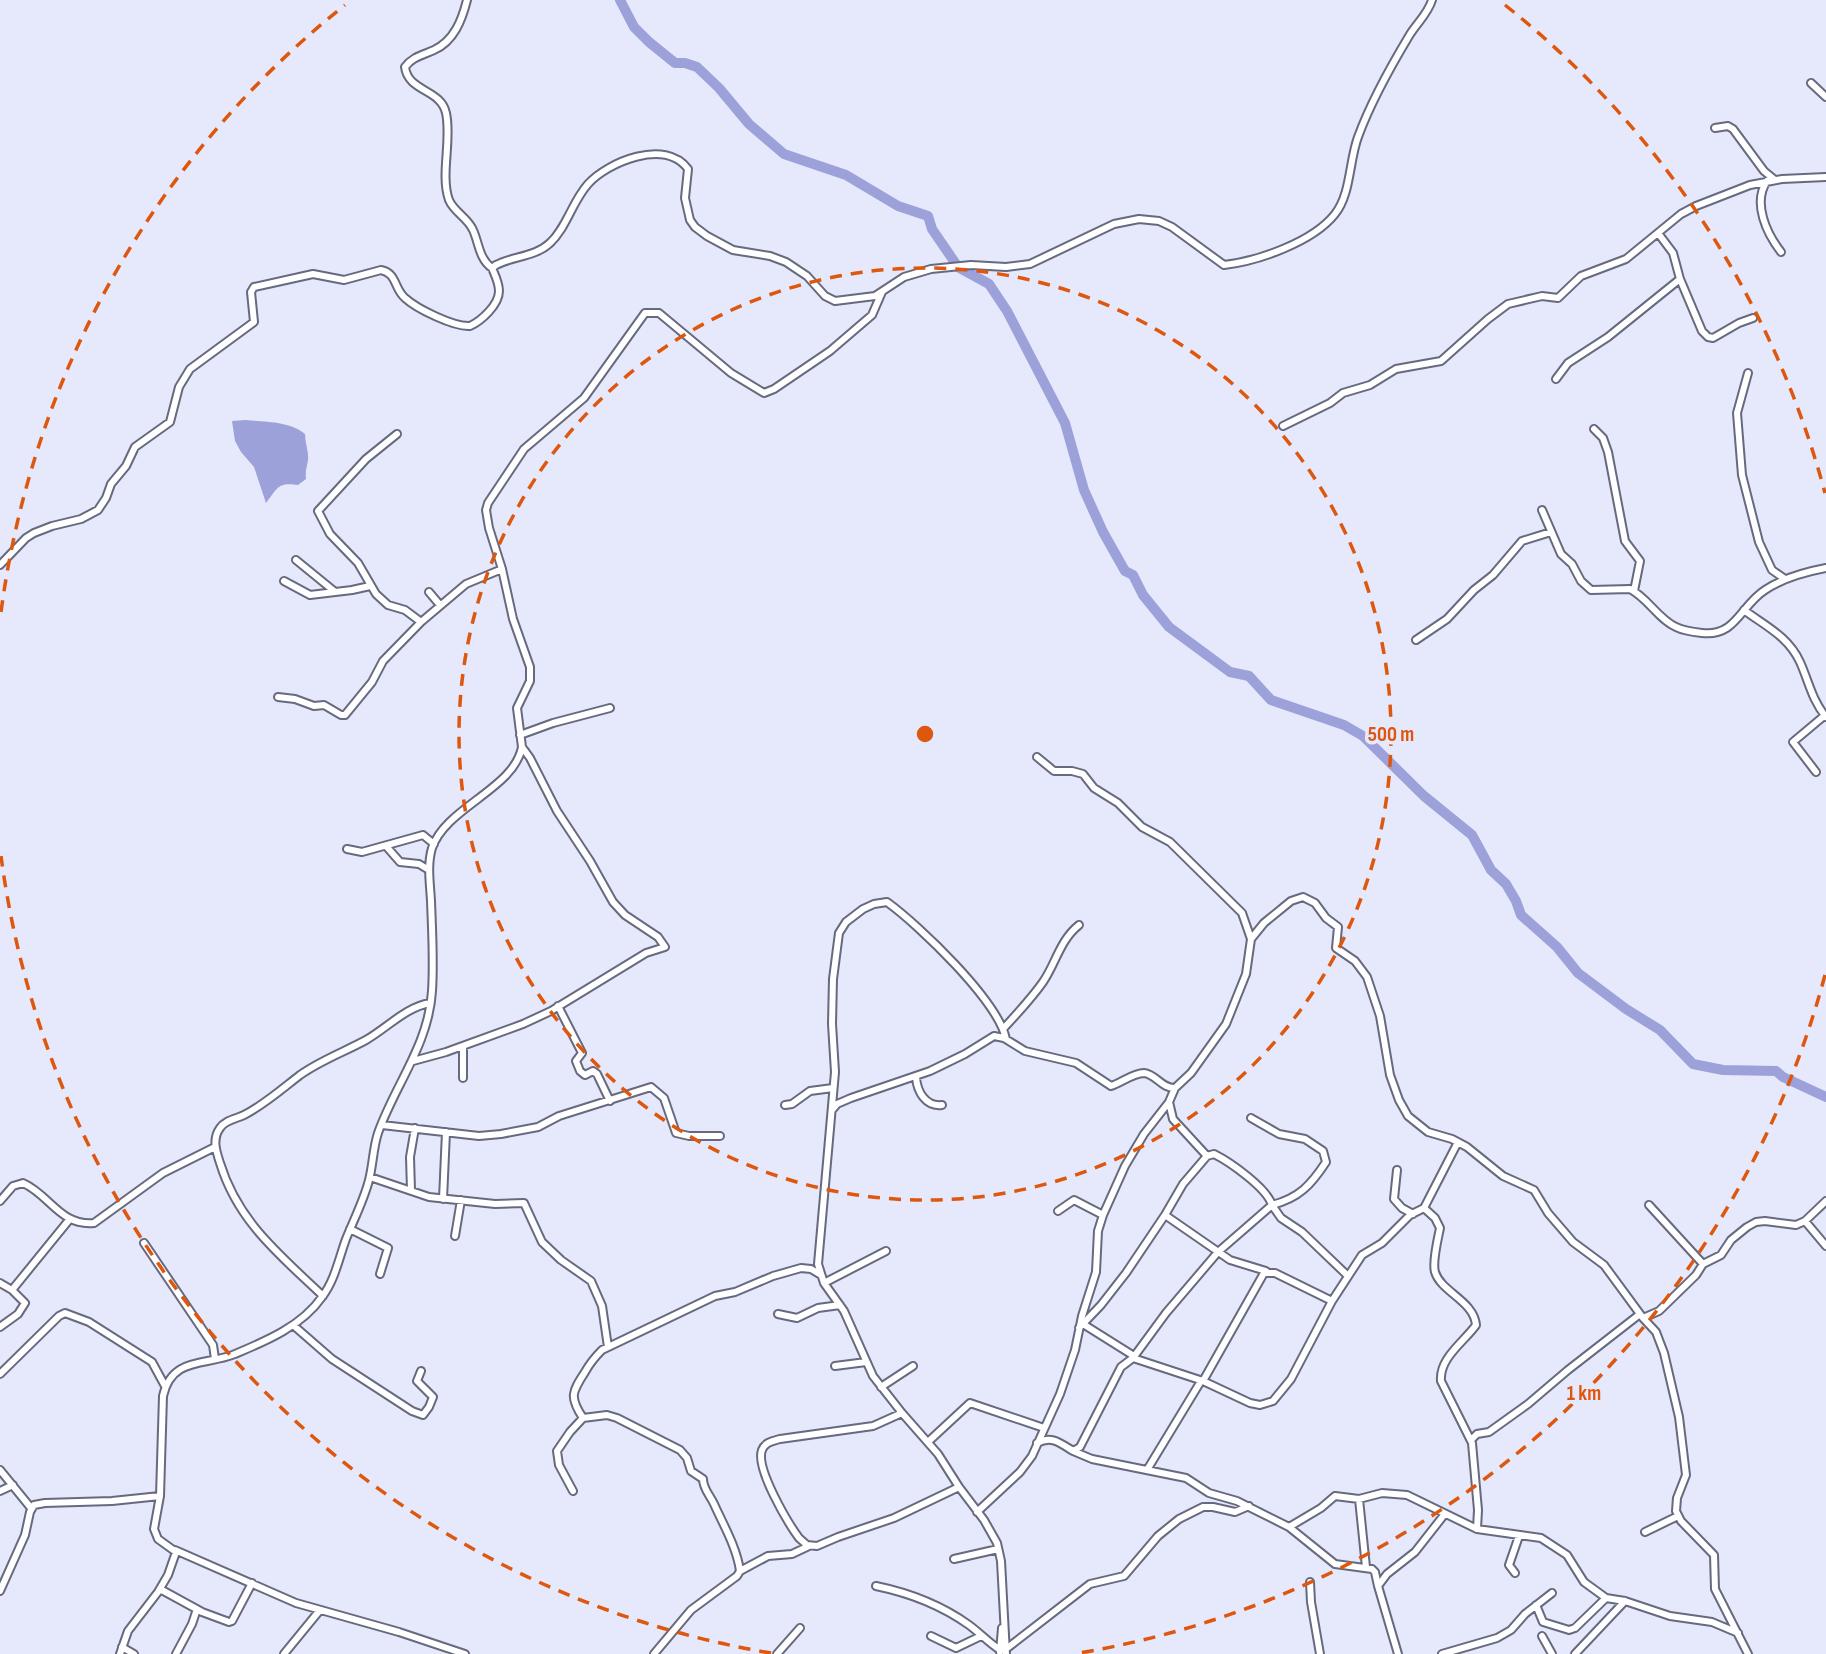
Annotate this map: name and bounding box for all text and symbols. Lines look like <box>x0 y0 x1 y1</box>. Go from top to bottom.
centre of rings <box>913 722 937 746</box>
text: 500 m <box>1368 722 1414 747</box>
text: 1 km <box>1567 1381 1601 1406</box>

